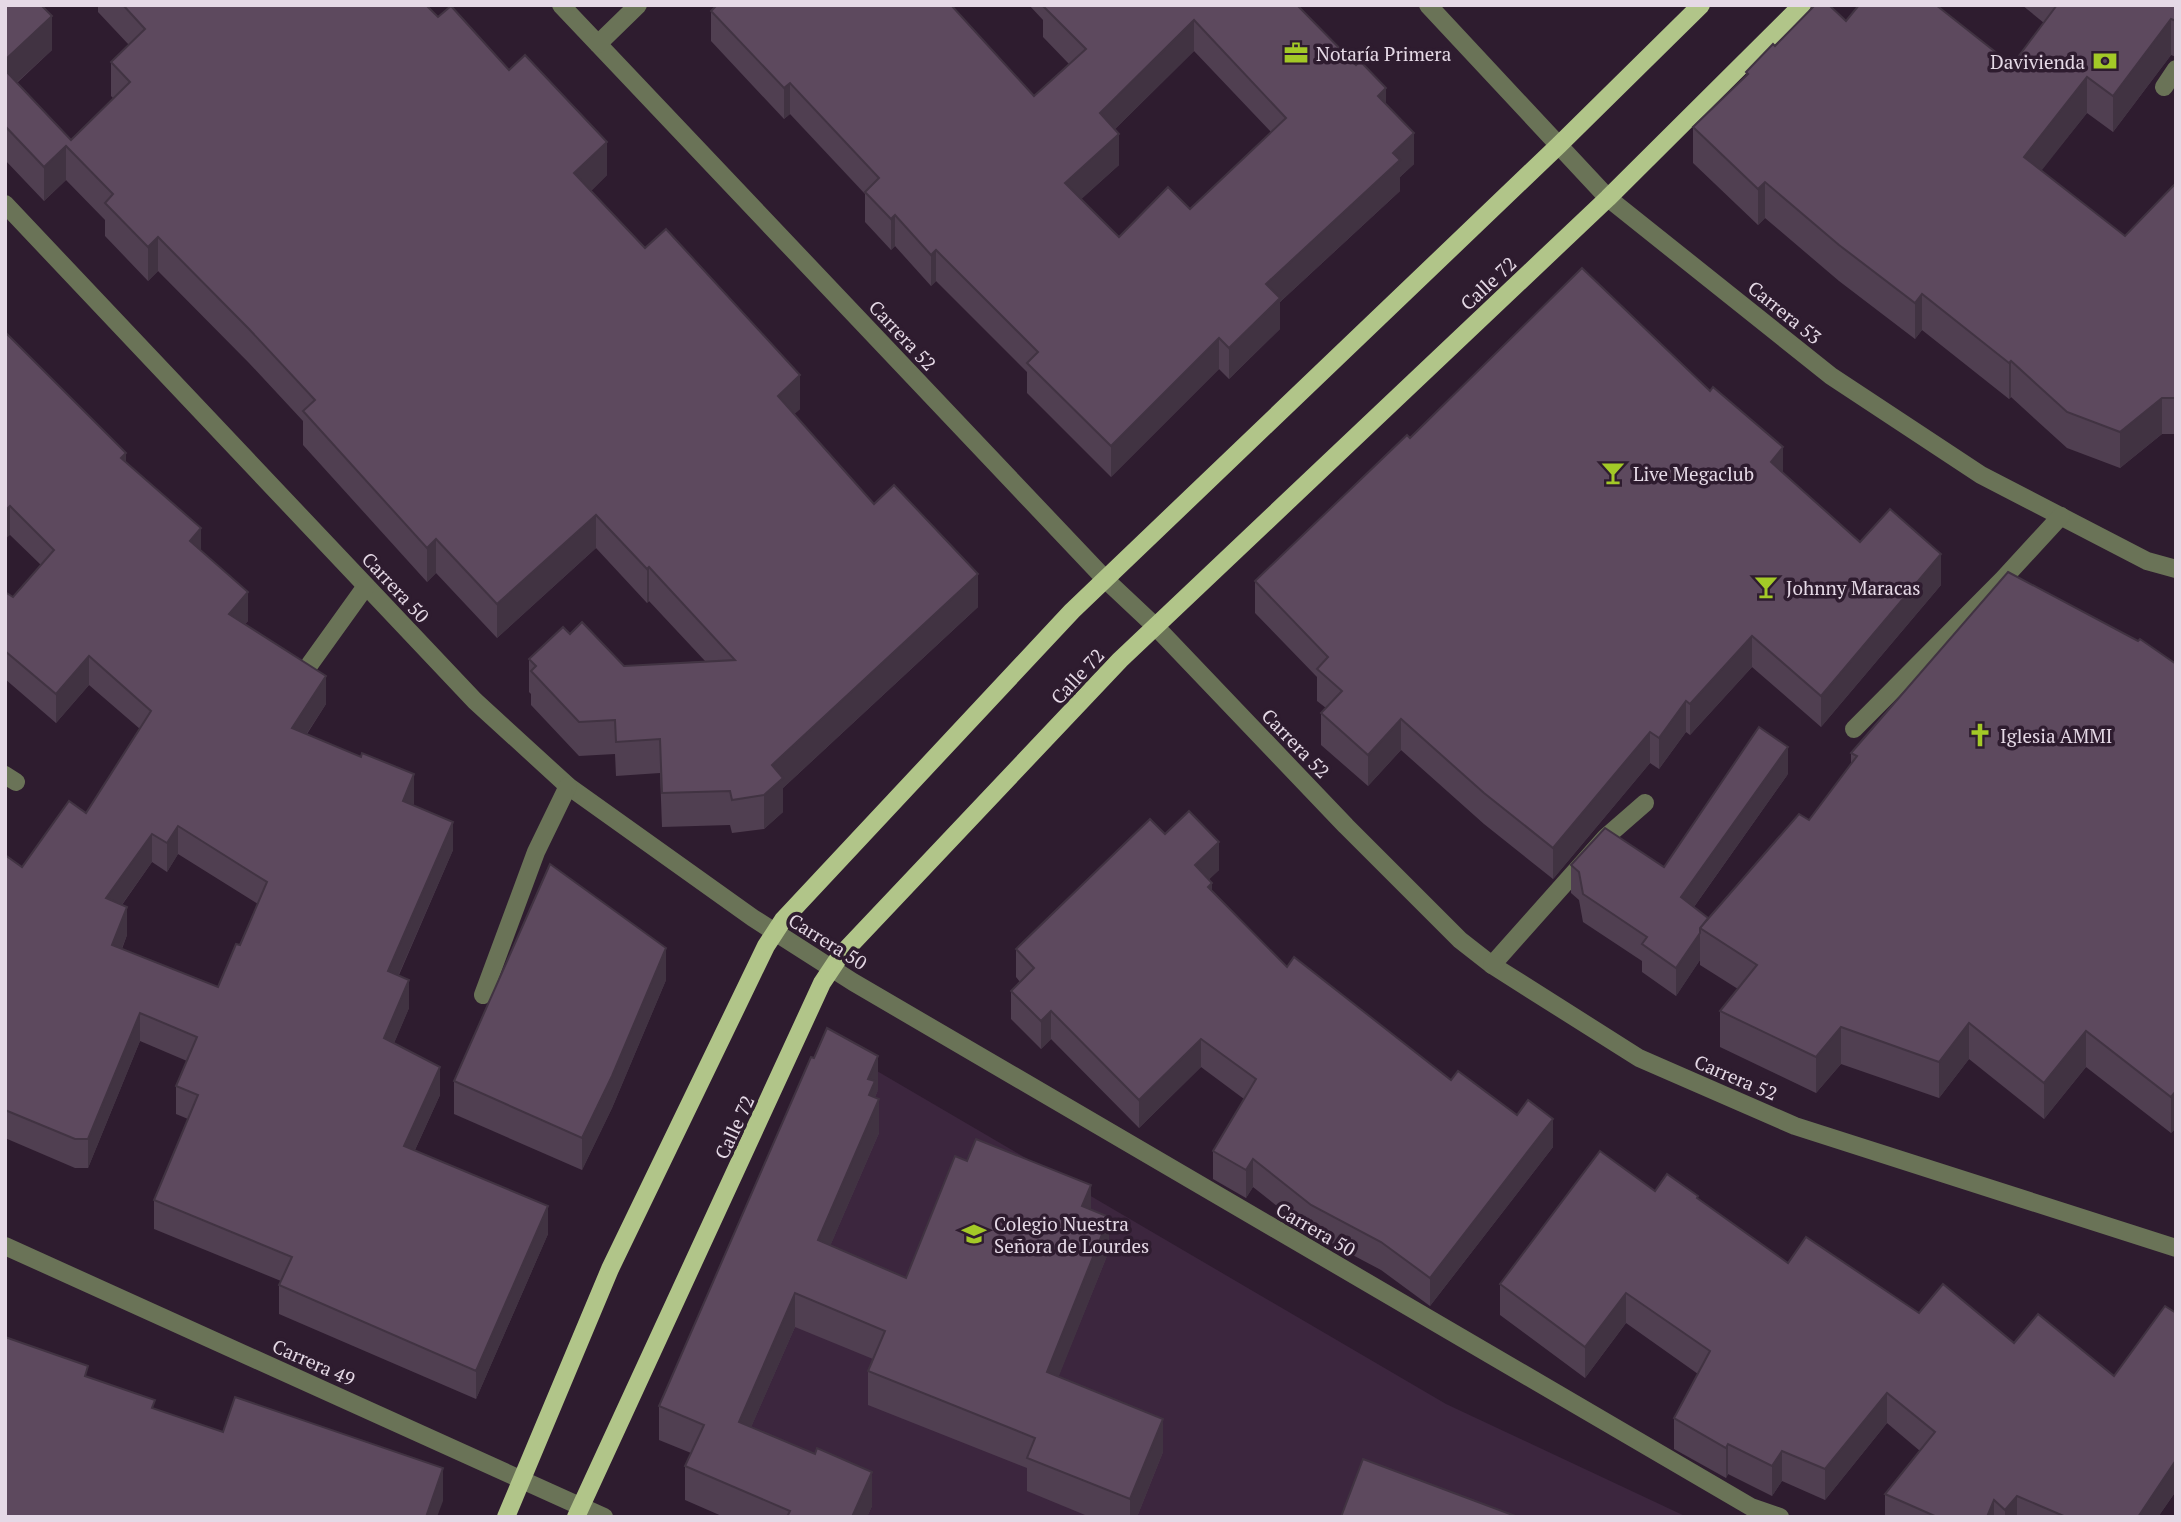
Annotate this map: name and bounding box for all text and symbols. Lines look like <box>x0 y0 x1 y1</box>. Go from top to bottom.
office icon: Notaría Primera <box>1282 39 1310 67</box>
place label: Notaría Primera <box>1316 41 1452 66</box>
bank icon: Davivienda <box>2091 47 2119 75</box>
place label: Davivienda <box>1990 49 2085 74</box>
street label: Calle 72 <box>1455 251 1521 315</box>
street label: Carrera 53 <box>1743 275 1827 349</box>
street label: Carrera 52 <box>864 294 942 376</box>
bar icon: Live Megaclub <box>1599 459 1627 487</box>
place label: Live Megaclub <box>1633 461 1754 486</box>
street label: Carrera 50 <box>357 546 435 628</box>
bar icon: Johnny Maracas <box>1752 573 1780 601</box>
place label: Johnny Maracas <box>1786 575 1921 600</box>
street label: Calle 72 <box>1045 643 1109 709</box>
street label: Carrera 52 <box>1257 703 1335 783</box>
church icon: Iglesia AMMI <box>1966 721 1994 749</box>
place label: Iglesia AMMI <box>2000 723 2112 748</box>
street label: Carrera 50 <box>784 907 872 975</box>
street label: Carrera 52 <box>1691 1048 1781 1106</box>
street label: Calle 72 <box>708 1091 760 1163</box>
street label: Carrera 50 <box>1272 1196 1360 1262</box>
place label: Colegio Nuestra Señora de Lourdes <box>994 1211 1149 1258</box>
school or university icon: Colegio Nuestra Señora de Lourdes <box>960 1220 988 1248</box>
street label: Carrera 49 <box>269 1333 359 1391</box>

